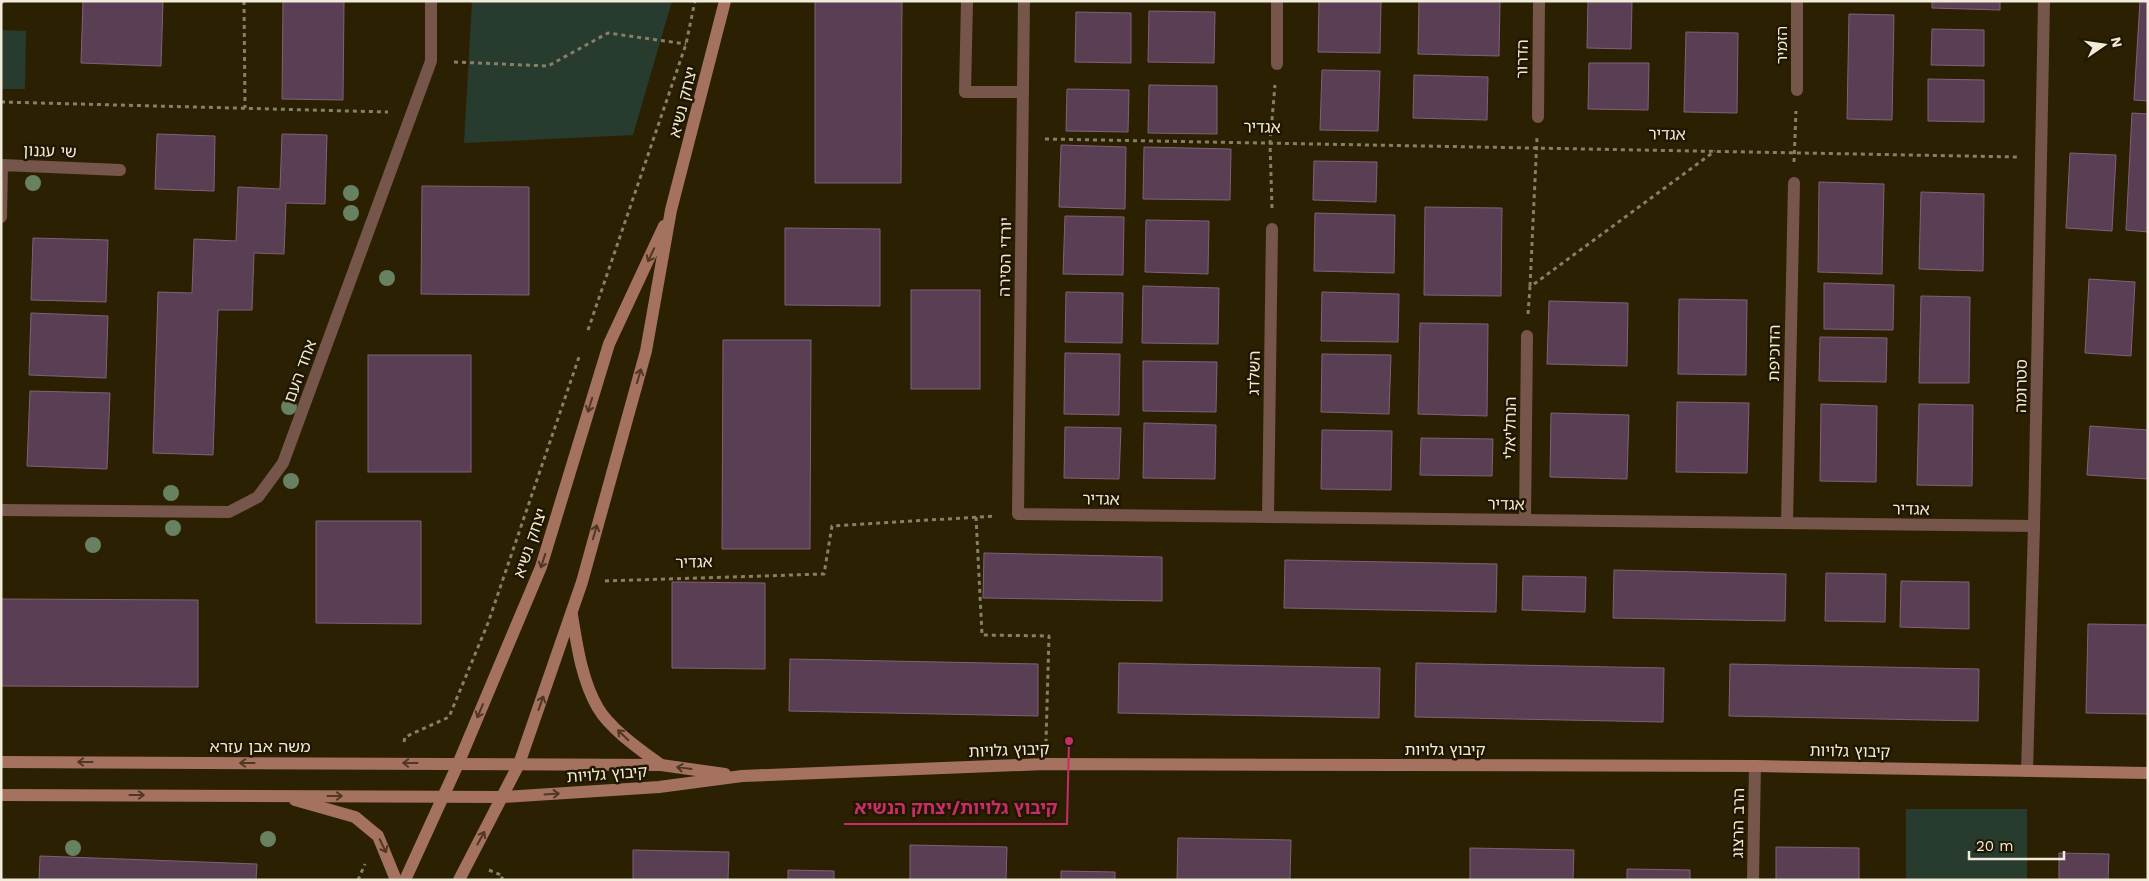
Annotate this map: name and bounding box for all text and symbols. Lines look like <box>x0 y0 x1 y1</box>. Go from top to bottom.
north arrow <box>2079 20 2129 70</box>
street label: הזמיר <box>1772 26 1791 64</box>
text: N <box>2108 35 2126 49</box>
street label: הדרור <box>1512 39 1532 79</box>
street label: יצחק נשיא <box>665 65 701 139</box>
street label: אגדיר <box>1243 117 1281 137</box>
street label: אגדיר <box>1648 124 1686 144</box>
street label: שי עגנון <box>23 141 77 161</box>
street label: יורדי הסירה <box>995 217 1015 297</box>
one-way arrow <box>645 247 655 262</box>
street label: הדוכיפת <box>1764 324 1784 382</box>
street label: אחד העם <box>280 337 320 405</box>
street label: השלדג <box>1244 350 1264 396</box>
street label: סטרומה <box>2011 359 2031 413</box>
one-way arrow <box>635 368 645 384</box>
street label: הנחליאלי <box>1500 396 1520 460</box>
one-way arrow <box>585 397 595 413</box>
street label: אגדיר <box>1082 489 1120 509</box>
street label: אגדיר <box>1487 494 1525 514</box>
street label: אגדיר <box>1892 499 1930 519</box>
street label: יצחק נשיא <box>509 506 551 580</box>
one-way arrow <box>591 525 601 541</box>
one-way arrow <box>537 552 547 568</box>
street label: אגדיר <box>675 552 713 572</box>
one-way arrow <box>537 696 546 711</box>
one-way arrow <box>475 703 485 718</box>
one-way arrow <box>617 729 629 741</box>
street label: משה אבן עזרא <box>210 737 310 756</box>
street label: קיבוץ גלויות <box>968 739 1050 761</box>
street label: קיבוץ גלויות <box>1405 740 1486 759</box>
street label: קיבוץ גלויות <box>1809 741 1891 761</box>
one-way arrow <box>77 757 93 767</box>
one-way arrow <box>239 758 256 768</box>
one-way arrow <box>402 758 418 768</box>
street label: קיבוץ גלויות <box>566 762 648 786</box>
one-way arrow <box>677 763 693 773</box>
street label: הרב הרצוג <box>1728 788 1748 858</box>
one-way arrow <box>544 789 560 798</box>
one-way arrow <box>129 790 145 800</box>
one-way arrow <box>326 791 343 801</box>
callout: קיבוץ גלויות/יצחק הנשיא <box>844 791 1067 824</box>
text: קיבוץ גלויות/יצחק הנשיא <box>854 797 1058 818</box>
scale bar <box>1969 828 2064 860</box>
one-way arrow <box>477 831 486 846</box>
text: 20 m <box>1976 837 2014 855</box>
one-way arrow <box>379 838 388 853</box>

